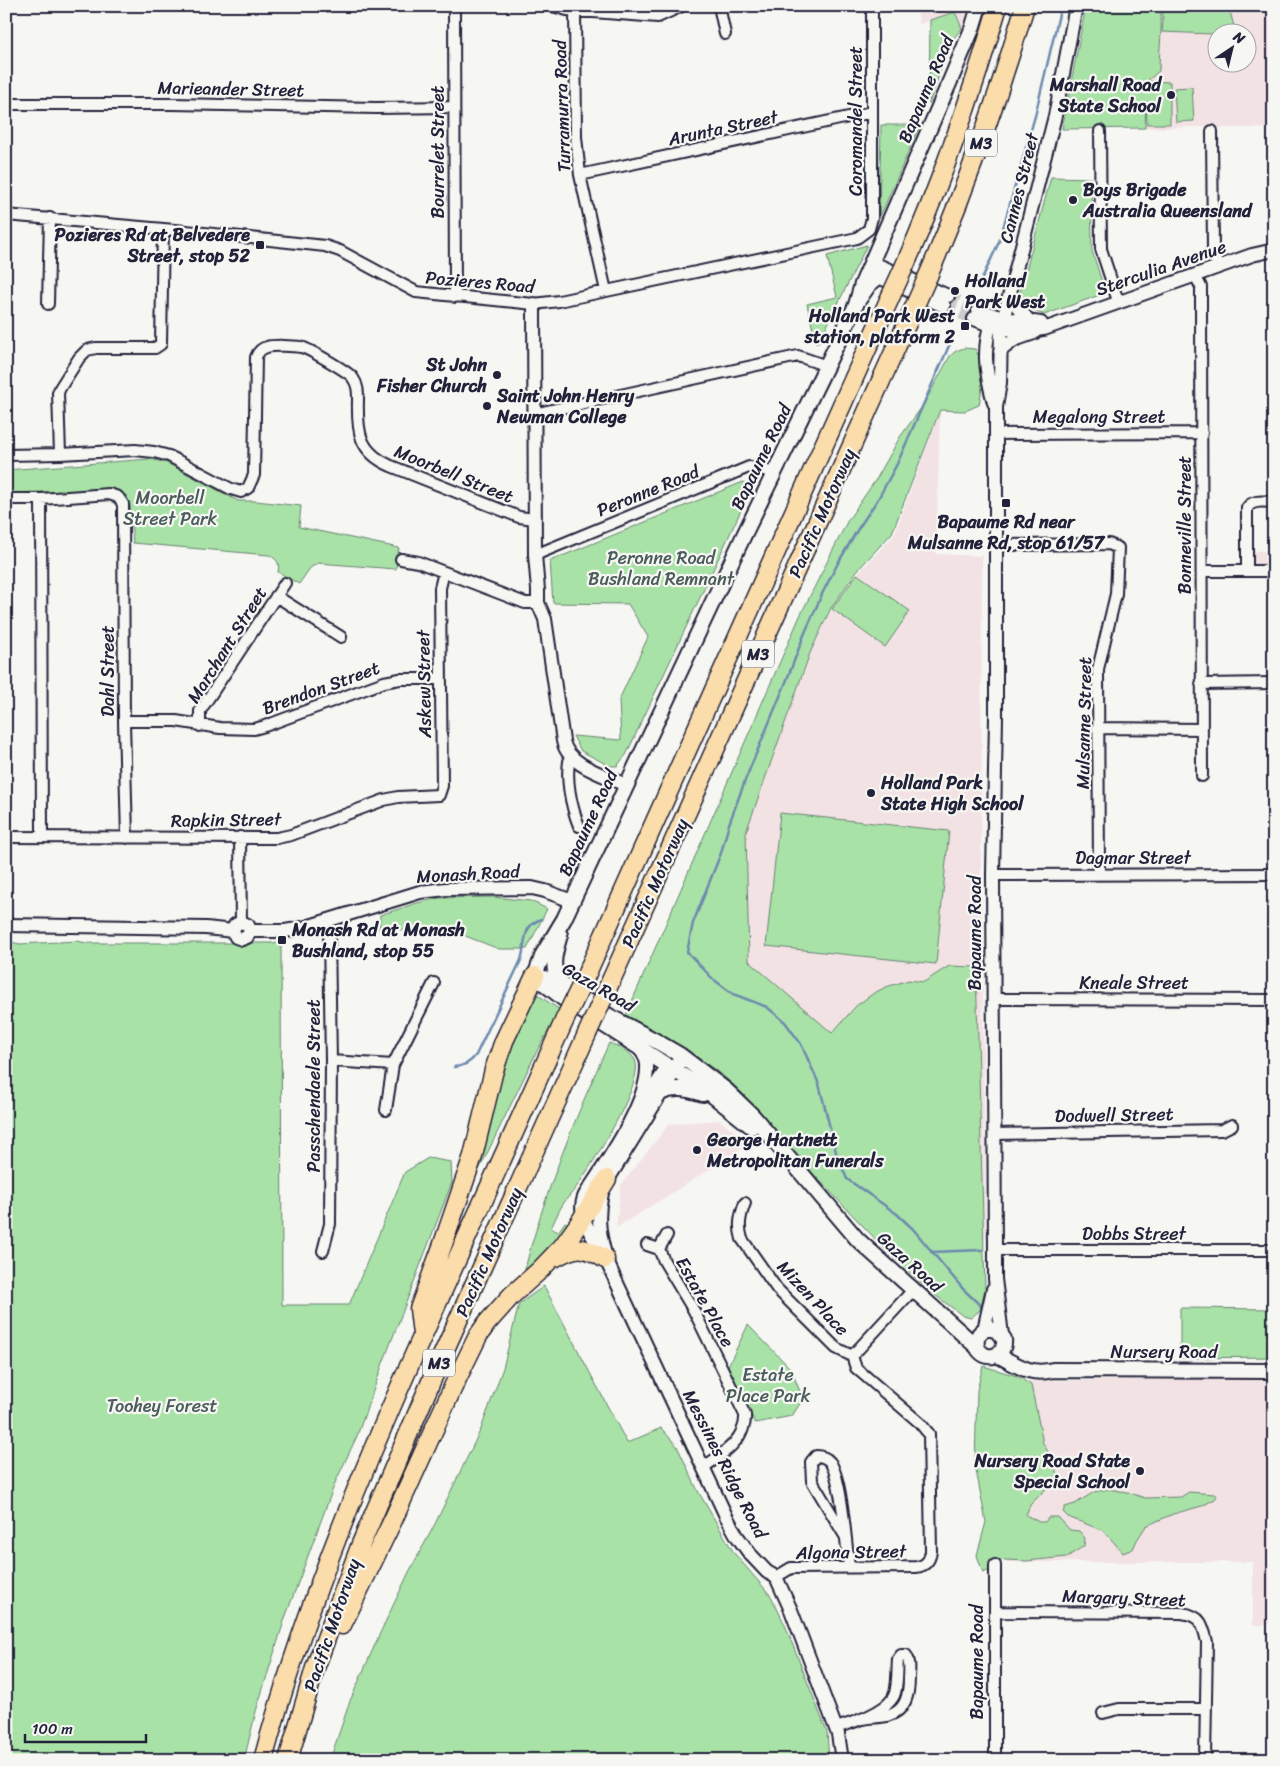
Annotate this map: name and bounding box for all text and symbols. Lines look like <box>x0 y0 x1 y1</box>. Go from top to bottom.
north arrow <box>1208 22 1258 72</box>
text: N <box>1227 24 1251 51</box>
street label: Bapaume Road <box>889 28 964 148</box>
street label: Turramurra Road <box>544 38 580 173</box>
street label: Coromandel Street <box>840 46 872 196</box>
place label: Marshall Road State School <box>1049 69 1163 122</box>
street label: Marieander Street <box>157 72 305 106</box>
street label: Bourrelet Street <box>422 85 454 218</box>
marker: Marshall Road State School <box>1165 89 1177 101</box>
street label: Arunta Street <box>664 101 781 155</box>
street label: Cannes Street <box>990 129 1048 247</box>
road number: M3 <box>965 130 997 156</box>
place label: Boys Brigade Australia Queensland <box>1082 174 1253 227</box>
marker: Boys Brigade Australia Queensland <box>1067 194 1079 206</box>
place label: Pozieres Rd at Belvedere Street, stop 52 <box>55 219 251 272</box>
street label: Sterculia Avenue <box>1091 231 1231 305</box>
marker: Pozieres Rd at Belvedere Street, stop 52 <box>254 239 266 251</box>
street label: Pozieres Road <box>424 261 537 303</box>
place label: Holland Park West <box>964 265 1045 318</box>
marker: Holland Park West <box>949 285 961 297</box>
place label: Holland Park West station, platform 2 <box>804 300 956 353</box>
marker: Holland Park West station, platform 2 <box>959 320 971 332</box>
place label: St John Fisher Church <box>376 349 488 402</box>
marker: St John Fisher Church <box>491 369 503 381</box>
place label: Saint John Henry Newman College <box>496 380 635 433</box>
street label: Bapaume Road <box>721 397 801 516</box>
marker: Saint John Henry Newman College <box>481 400 493 412</box>
street label: Megalong Street <box>1033 401 1165 433</box>
street label: Moorbell Street <box>389 435 519 513</box>
street label: Pacific Motorway <box>779 442 865 583</box>
street label: Peronne Road <box>592 455 706 526</box>
street label: Bonneville Street <box>1169 456 1201 594</box>
park label: Moorbell Street Park <box>123 482 217 535</box>
marker: Bapaume Rd near Mulsanne Rd, stop 61/57 <box>1000 497 1012 509</box>
place label: Bapaume Rd near Mulsanne Rd, stop 61/57 <box>907 506 1106 559</box>
park label: Peronne Road Bushland Remnant <box>588 542 735 595</box>
street label: Marchant Street <box>178 580 276 710</box>
street label: Dahl Street <box>92 625 124 717</box>
street label: Askew Street <box>407 629 441 739</box>
road number: M3 <box>742 641 774 668</box>
street label: Brendon Street <box>258 652 384 724</box>
street label: Mulsanne Street <box>1067 656 1101 790</box>
street label: Bapaume Road <box>549 763 627 882</box>
place label: Holland Park State High School <box>880 767 1024 820</box>
marker: Holland Park State High School <box>865 787 877 799</box>
street label: Rapkin Street <box>171 803 282 837</box>
street label: Pacific Motorway <box>612 812 698 953</box>
street label: Dagmar Street <box>1075 842 1192 874</box>
street label: Monash Road <box>416 855 522 893</box>
street label: Bapaume Road <box>959 874 991 990</box>
place label: Monash Rd at Monash Bushland, stop 55 <box>291 914 465 967</box>
marker: Monash Rd at Monash Bushland, stop 55 <box>276 934 288 946</box>
street label: Gaza Road <box>556 953 643 1022</box>
street label: Kneale Street <box>1079 967 1189 999</box>
street label: Passchendaele Street <box>298 999 330 1173</box>
street label: Dodwell Street <box>1054 1098 1174 1132</box>
place label: George Hartnett Metropolitan Funerals <box>706 1124 884 1177</box>
marker: George Hartnett Metropolitan Funerals <box>691 1144 703 1156</box>
street label: Pacific Motorway <box>446 1181 532 1322</box>
street label: Dobbs Street <box>1082 1218 1187 1250</box>
street label: Gaza Road <box>869 1223 952 1302</box>
street label: Estate Place <box>667 1251 743 1353</box>
street label: Mizen Place <box>769 1252 857 1344</box>
street label: Nursery Road <box>1111 1336 1219 1368</box>
road number: M3 <box>423 1350 455 1376</box>
park label: Estate Place Park <box>726 1359 811 1412</box>
street label: Messines Ridge Road <box>674 1384 777 1546</box>
park label: Toohey Forest <box>107 1390 217 1422</box>
place label: Nursery Road State Special School <box>973 1445 1131 1498</box>
marker: Nursery Road State Special School <box>1134 1465 1146 1477</box>
street label: Algona Street <box>795 1535 907 1569</box>
street label: Pacific Motorway <box>294 1553 370 1696</box>
street label: Margary Street <box>1062 1580 1186 1616</box>
street label: Bapaume Road <box>961 1603 993 1719</box>
scale bar <box>25 1711 146 1743</box>
text: 100 m <box>32 1716 73 1742</box>

